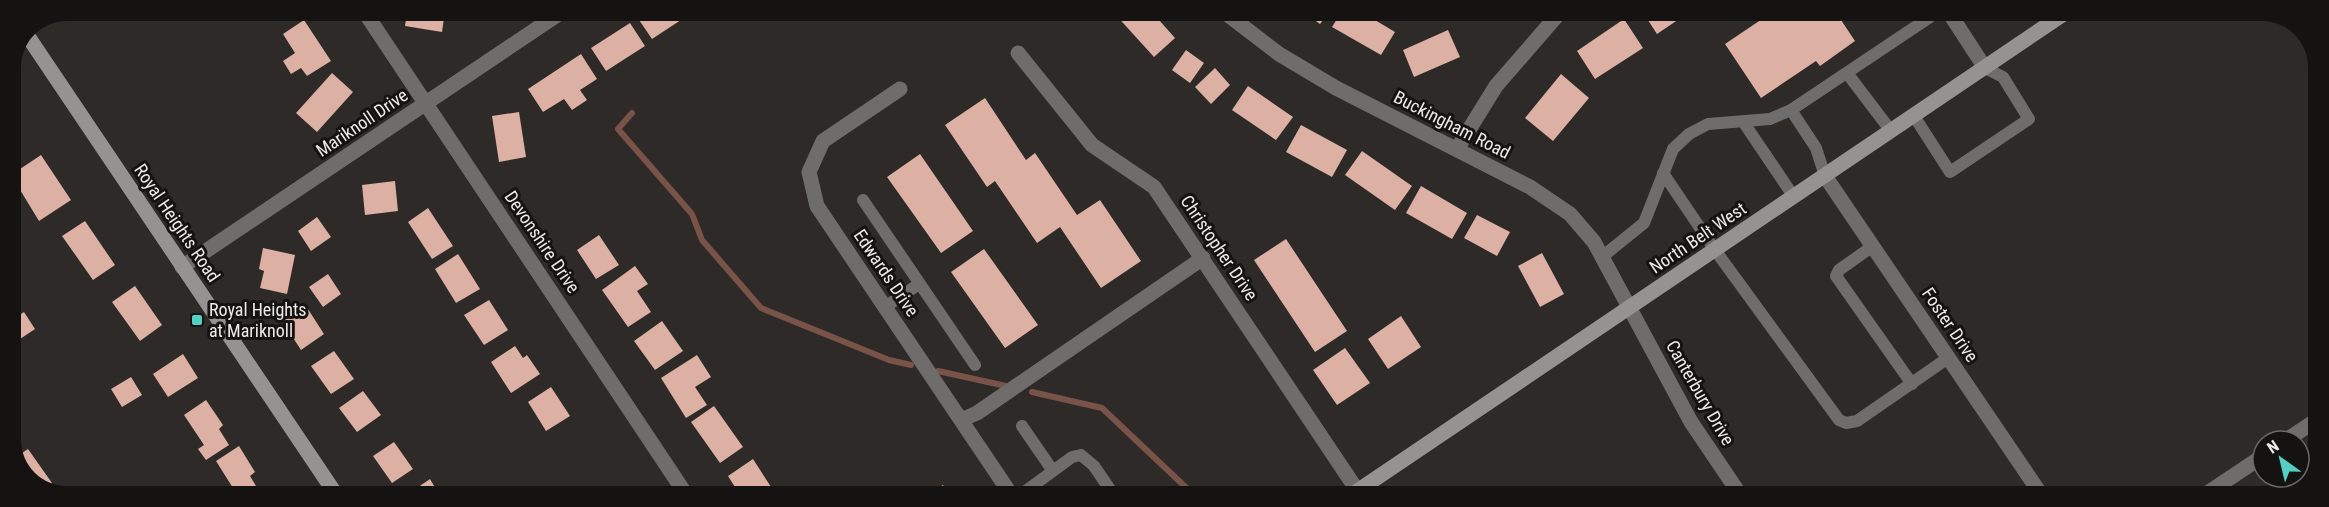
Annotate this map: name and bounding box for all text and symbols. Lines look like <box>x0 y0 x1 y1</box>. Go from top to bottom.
street label: Mariknoll Drive <box>312 84 412 161</box>
street label: Buckingham Road <box>1391 86 1514 163</box>
street label: Royal Heights Road <box>130 160 225 286</box>
street label: Devonshire Drive <box>501 187 584 297</box>
street label: Christopher Drive <box>1176 191 1262 304</box>
street label: North Belt West <box>1646 198 1750 277</box>
street label: Edwards Drive <box>850 225 923 320</box>
street label: Foster Drive <box>1918 284 1983 366</box>
place label: Royal Heights at Mariknoll <box>209 299 307 341</box>
marker: Royal Heights at Mariknoll <box>190 313 204 327</box>
street label: Canterbury Drive <box>1662 337 1739 449</box>
north arrow <box>2251 429 2311 489</box>
text: N <box>2264 436 2282 458</box>

